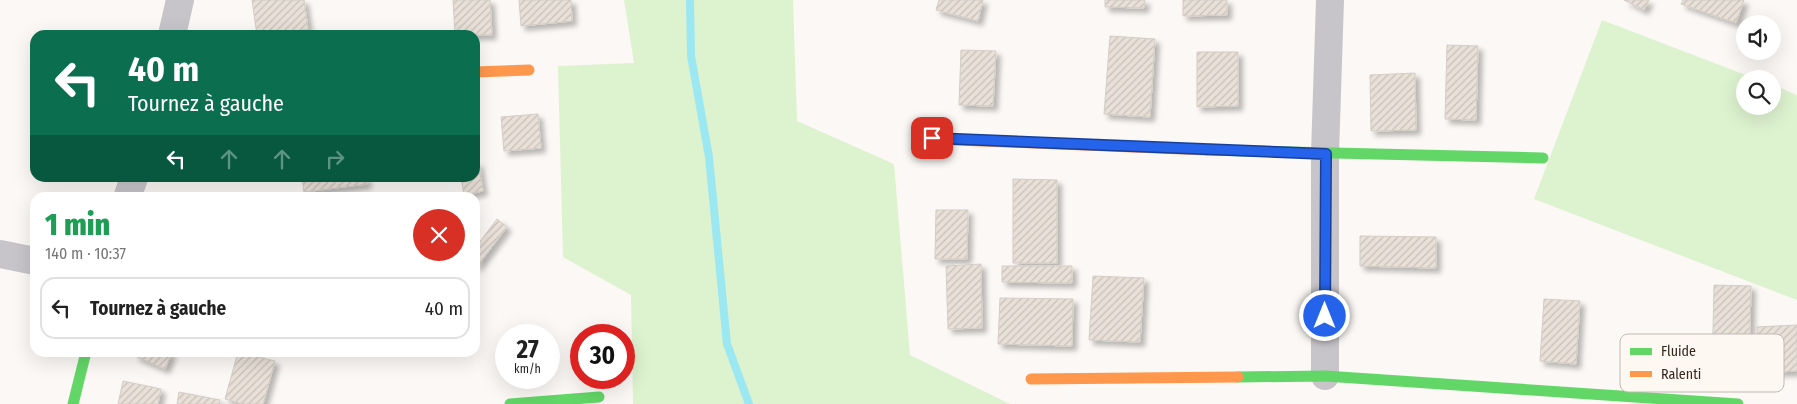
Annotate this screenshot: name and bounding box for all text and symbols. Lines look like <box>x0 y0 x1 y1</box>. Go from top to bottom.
map controls <box>1736 15 1781 115</box>
button: sound <box>1736 15 1781 60</box>
text: 40 m <box>128 48 199 90</box>
icon: left <box>45 50 110 115</box>
button: search <box>1736 70 1781 115</box>
text: Tournez à gauche <box>128 90 284 117</box>
pin <box>911 117 953 159</box>
icon: arrive <box>918 124 946 152</box>
icon: left <box>162 145 190 173</box>
icon: ahead <box>215 145 243 173</box>
icon: ahead <box>268 145 296 173</box>
icon: right <box>321 145 349 173</box>
text: 1 min <box>45 207 110 243</box>
button: close <box>413 209 465 261</box>
text: 140 m · 10:37 <box>45 244 126 263</box>
position arrow <box>1298 289 1350 341</box>
icon: left <box>47 294 75 322</box>
text: Tournez à gauche <box>90 297 226 320</box>
text: 40 m <box>425 297 463 320</box>
speed limit sign: 30 <box>570 324 635 389</box>
legend <box>1620 334 1784 392</box>
text: 27 <box>516 335 539 365</box>
text: Fluide <box>1661 343 1696 360</box>
text: km/h <box>514 362 541 376</box>
text: Ralenti <box>1661 366 1701 383</box>

